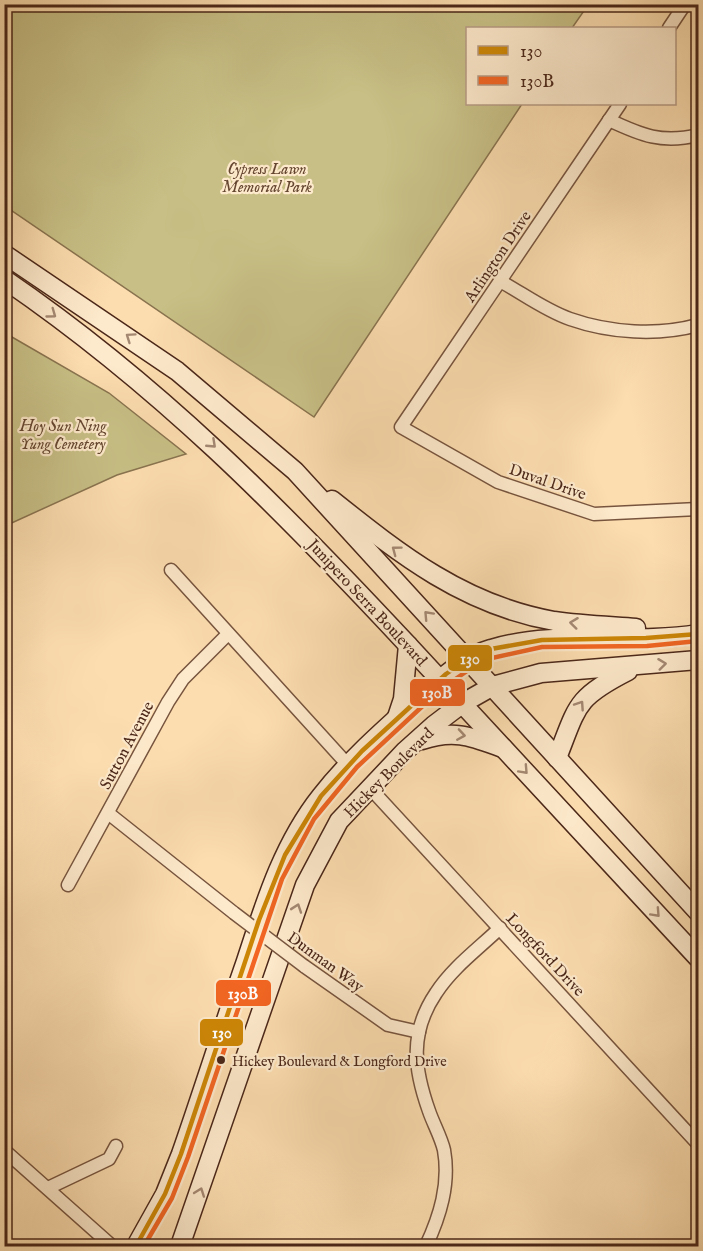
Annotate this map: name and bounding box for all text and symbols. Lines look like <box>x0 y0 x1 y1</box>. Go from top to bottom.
legend <box>466 27 676 105</box>
text: 130 <box>520 41 542 64</box>
text: 130B <box>520 71 554 94</box>
park label: Cypress Lawn Memorial Park <box>222 160 313 198</box>
street label: Arlington Drive <box>460 208 537 307</box>
one-way arrow <box>45 306 56 317</box>
one-way arrow <box>125 333 136 344</box>
park label: Hoy Sun Ning Yung Cemetery <box>19 417 107 455</box>
one-way arrow <box>205 437 216 448</box>
street label: Duval Drive <box>506 460 589 505</box>
street label: Junipero Serra Boulevard <box>301 534 431 671</box>
one-way arrow <box>391 546 402 557</box>
one-way arrow <box>424 611 435 622</box>
one-way arrow <box>569 617 578 630</box>
line badge: 130 <box>447 644 493 672</box>
text: 130 <box>460 650 480 670</box>
one-way arrow <box>657 658 666 671</box>
line badge: 130B <box>409 678 466 707</box>
text: 130B <box>422 684 453 704</box>
street label: Sutton Avenue <box>96 698 159 793</box>
one-way arrow <box>573 700 584 711</box>
street label: Hickey Boulevard <box>340 724 439 823</box>
one-way arrow <box>455 728 465 741</box>
one-way arrow <box>517 763 528 773</box>
one-way arrow <box>290 903 303 914</box>
one-way arrow <box>649 906 660 917</box>
street label: Longford Drive <box>501 910 588 1001</box>
street label: Dunman Way <box>283 928 367 997</box>
line badge: 130B <box>215 979 272 1007</box>
text: 130B <box>228 985 259 1005</box>
line badge: 130 <box>199 1018 244 1047</box>
text: 130 <box>212 1024 232 1044</box>
place label: Hickey Boulevard & Longford Drive <box>232 1053 447 1071</box>
marker: Hickey Boulevard & Longford Drive <box>215 1054 227 1066</box>
one-way arrow <box>193 1187 206 1198</box>

